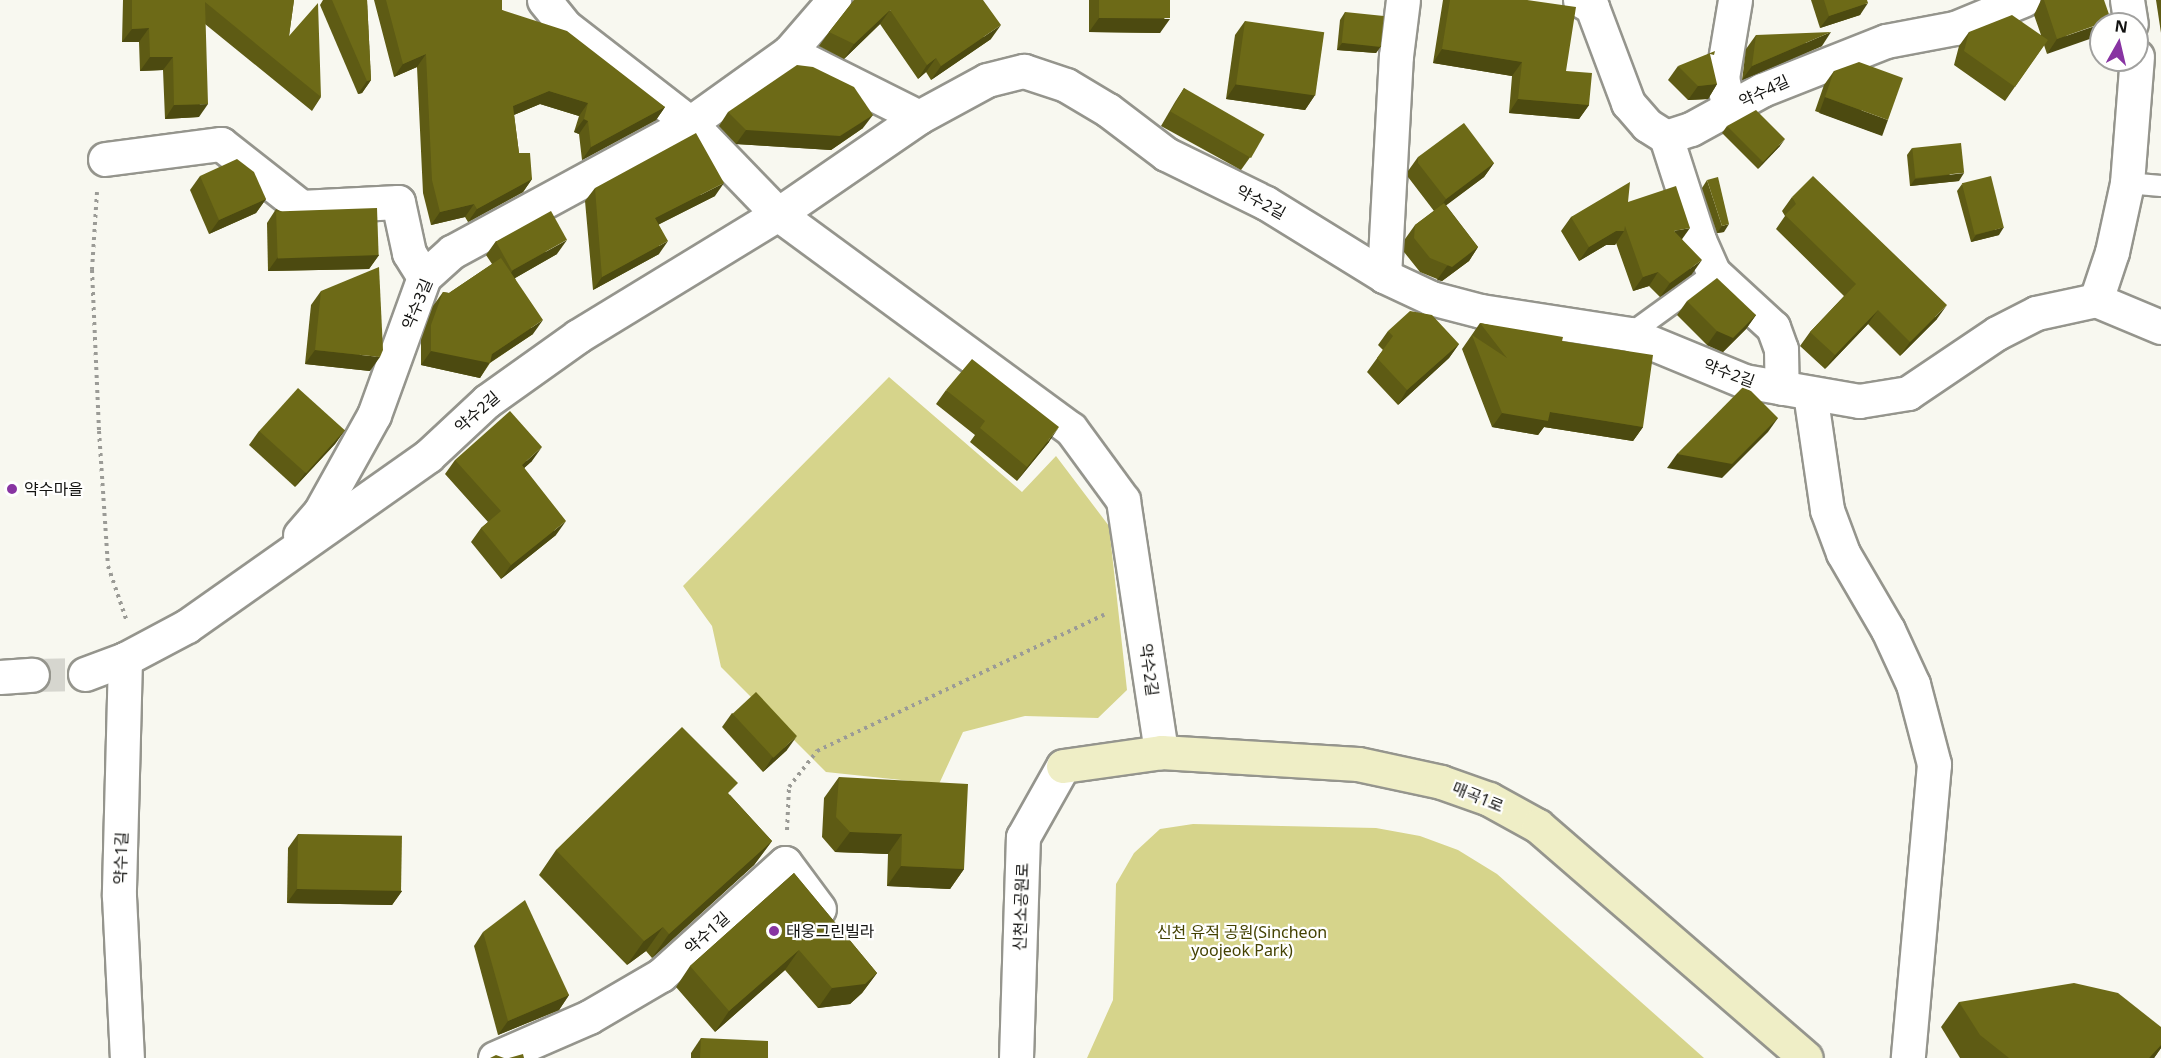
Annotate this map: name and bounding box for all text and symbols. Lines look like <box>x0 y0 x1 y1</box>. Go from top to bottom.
north arrow <box>2089 12 2149 72</box>
text: N <box>2113 14 2129 38</box>
street label: 약수4길 <box>1736 71 1792 111</box>
street label: 약수2길 <box>1233 181 1289 223</box>
street label: 약수3길 <box>398 276 436 332</box>
street label: 약수2길 <box>1701 355 1757 391</box>
street label: 약수2길 <box>451 387 503 437</box>
place label: 약수마을 <box>24 479 83 499</box>
marker: 약수마을 <box>5 482 19 496</box>
street label: 약수2길 <box>1136 642 1162 698</box>
street label: 매곡1로 <box>1450 778 1506 816</box>
street label: 약수1길 <box>110 831 132 885</box>
street label: 신천소공원로 <box>1010 863 1032 951</box>
street label: 약수1길 <box>681 908 733 958</box>
place label: 태웅그린빌라 <box>786 921 874 941</box>
park label: 신천 유적 공원(Sincheon yoojeok Park) <box>1157 922 1327 960</box>
marker: 태웅그린빌라 <box>767 924 781 938</box>

